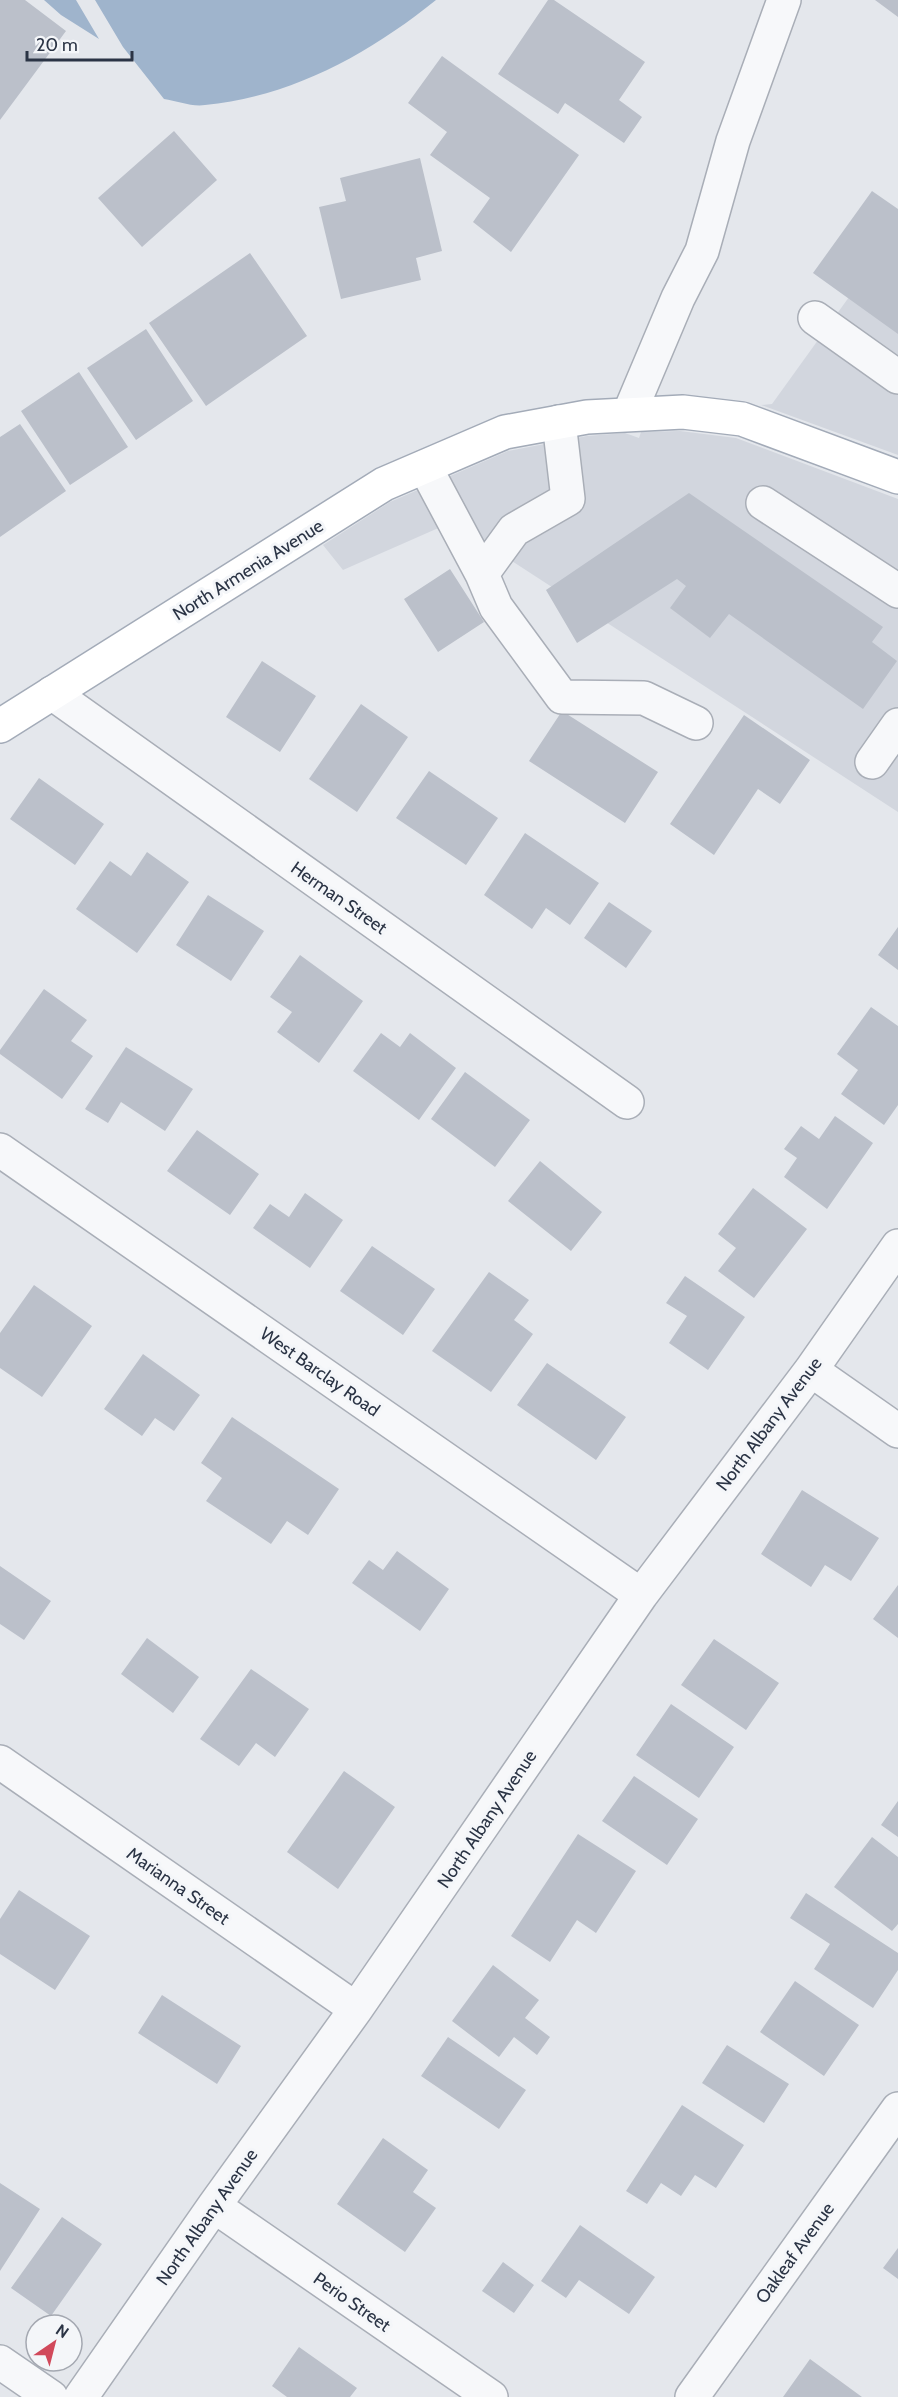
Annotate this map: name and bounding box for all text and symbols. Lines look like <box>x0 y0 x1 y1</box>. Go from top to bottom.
scale bar <box>27 24 132 62</box>
text: 20 m <box>36 34 78 56</box>
street label: North Armenia Avenue <box>169 515 327 625</box>
street label: Herman Street <box>287 857 391 939</box>
street label: West Barclay Road <box>256 1323 384 1421</box>
street label: North Albany Avenue <box>712 1353 826 1495</box>
street label: North Albany Avenue <box>433 1746 541 1892</box>
street label: Marianna Street <box>122 1842 234 1930</box>
street label: North Albany Avenue <box>152 2144 262 2290</box>
street label: Oakleaf Avenue <box>751 2198 839 2308</box>
street label: Perio Street <box>309 2267 395 2337</box>
north arrow <box>24 2313 84 2373</box>
text: N <box>52 2320 72 2342</box>

